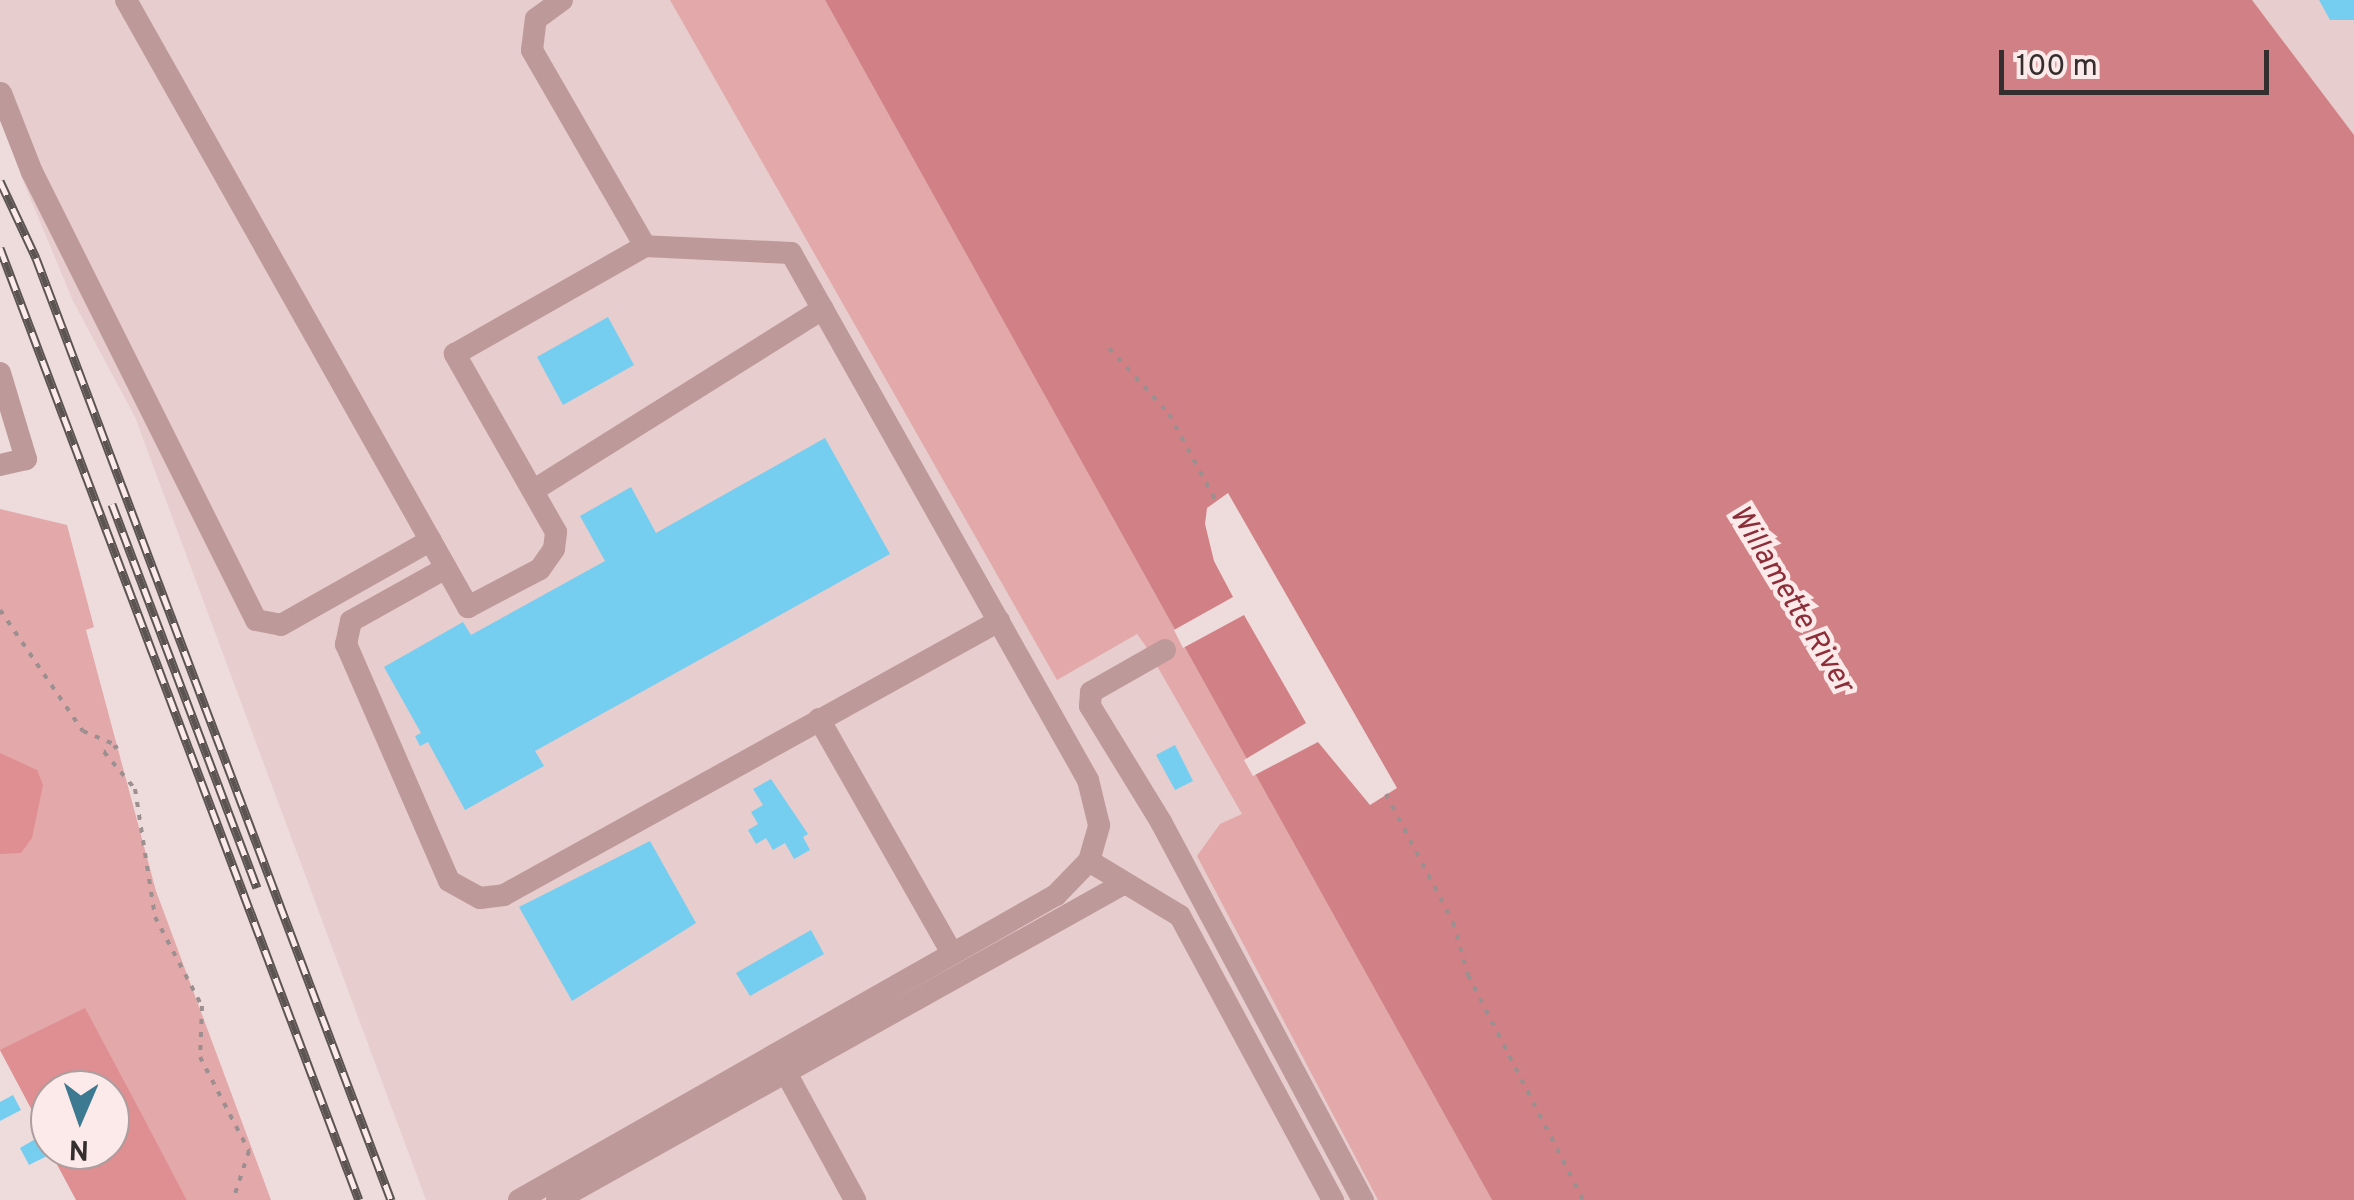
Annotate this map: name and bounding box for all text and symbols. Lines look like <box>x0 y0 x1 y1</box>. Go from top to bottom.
scale bar <box>2004 30 2274 92</box>
text: 100 m <box>2016 49 2098 86</box>
water label: Willamette River <box>1720 500 1860 700</box>
north arrow <box>30 1070 130 1170</box>
text: N <box>68 1130 90 1166</box>

